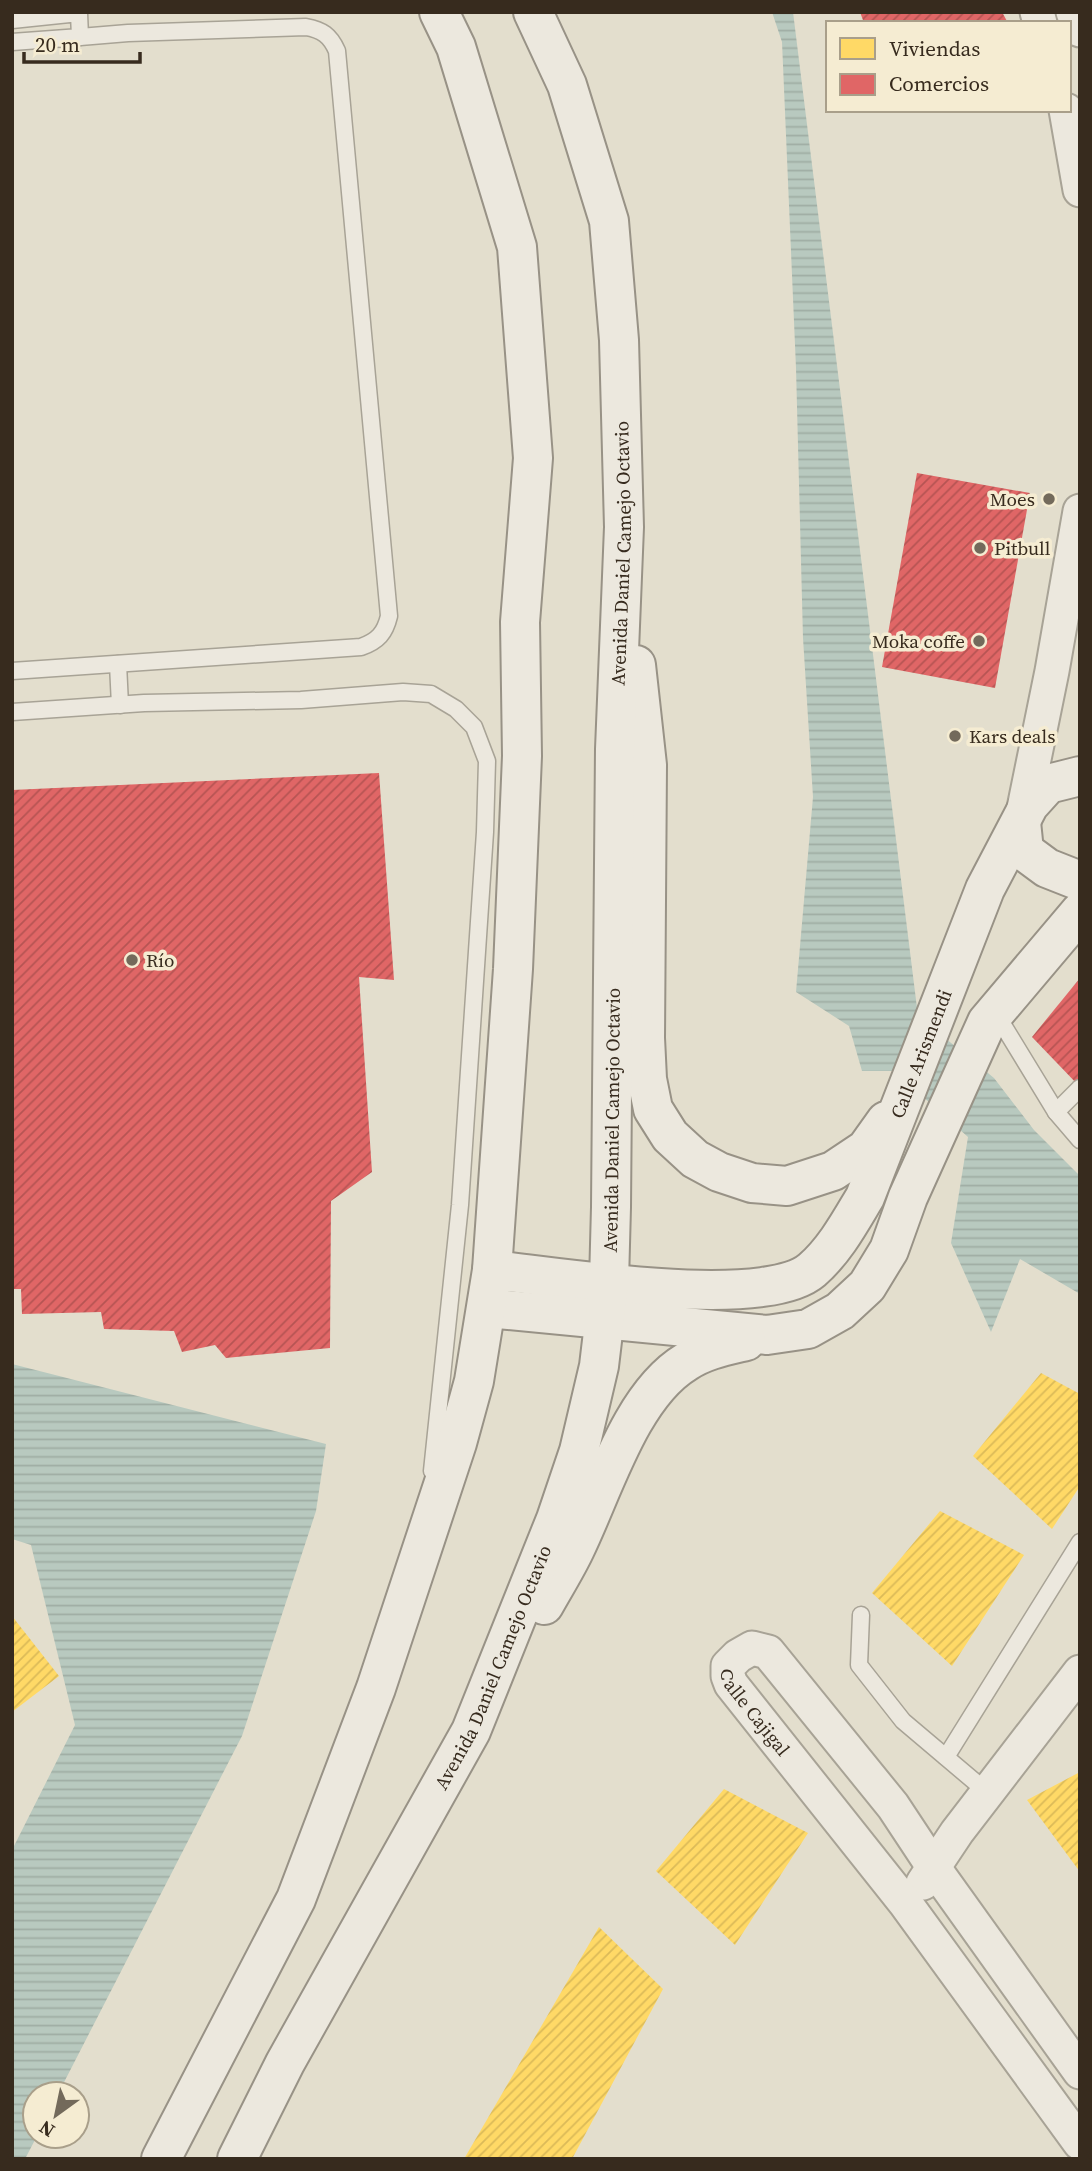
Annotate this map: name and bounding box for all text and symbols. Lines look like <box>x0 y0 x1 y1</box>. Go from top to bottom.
scale bar <box>24 21 140 65</box>
legend <box>826 21 1071 112</box>
text: 20 m <box>35 30 80 59</box>
text: Viviendas <box>889 34 980 63</box>
text: Comercios <box>889 69 989 98</box>
street label: Avenida Daniel Camejo Octavio <box>605 421 637 686</box>
place label: Moes <box>990 486 1035 512</box>
marker: Moes <box>1041 491 1057 507</box>
place label: Pitbull <box>994 535 1051 561</box>
marker: Pitbull <box>972 540 988 556</box>
place label: Moka coffe <box>872 628 965 654</box>
marker: Moka coffe <box>971 633 987 649</box>
place label: Kars deals <box>969 723 1055 749</box>
marker: Kars deals <box>947 728 963 744</box>
place label: Río <box>146 947 174 973</box>
marker: Río <box>124 952 140 968</box>
street label: Calle Arismendi <box>884 985 958 1122</box>
street label: Avenida Daniel Camejo Octavio <box>597 988 626 1253</box>
street label: Avenida Daniel Camejo Octavio <box>428 1541 557 1794</box>
street label: Calle Cajigal <box>715 1668 796 1762</box>
north arrow <box>21 2080 91 2150</box>
text: N <box>34 2114 60 2144</box>

